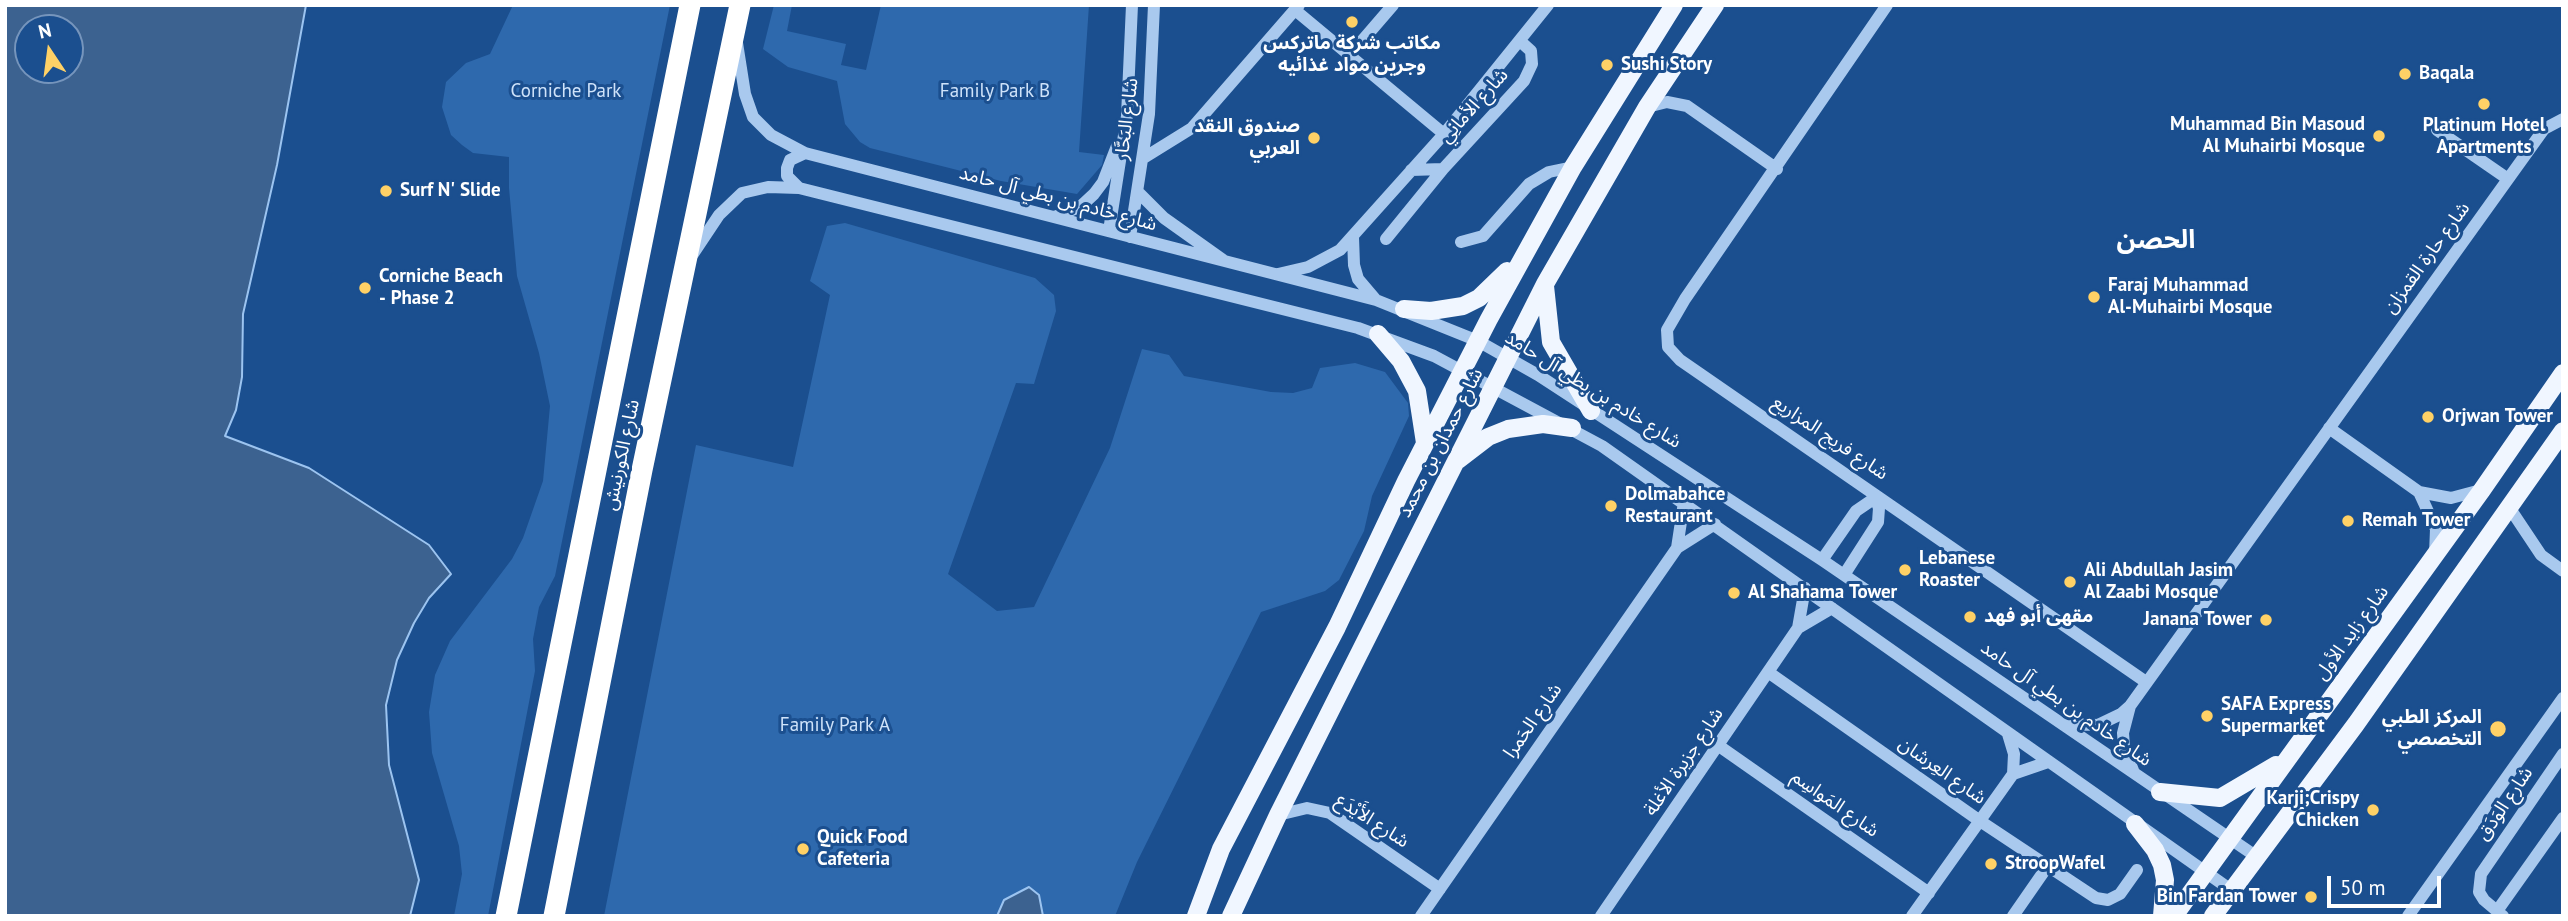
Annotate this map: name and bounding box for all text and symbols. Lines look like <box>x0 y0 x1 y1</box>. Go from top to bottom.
north arrow <box>14 14 84 84</box>
marker: مكاتب شركة ماتركس وجرين مواد غذائيه <box>1344 14 1360 30</box>
text: N <box>36 17 53 44</box>
place label: مكاتب شركة ماتركس وجرين مواد غذائيه <box>1263 33 1441 77</box>
place label: Sushi Story <box>1621 54 1712 76</box>
marker: Sushi Story <box>1599 57 1615 73</box>
place label: Baqala <box>2419 63 2474 85</box>
street label: شارع الأمانِي <box>1435 64 1513 148</box>
marker: Baqala <box>2397 66 2413 82</box>
street label: شارع البَحَّار <box>1111 77 1143 161</box>
park label: Corniche Park <box>511 81 621 103</box>
park label: Family Park B <box>940 81 1050 103</box>
marker: Platinum Hotel Apartments <box>2476 96 2492 112</box>
place label: Muhammad Bin Masoud Al Muhairbi Mosque <box>2170 114 2365 158</box>
place label: Platinum Hotel Apartments <box>2423 115 2545 159</box>
place label: صندوق النقد العربي <box>1194 116 1300 160</box>
marker: Muhammad Bin Masoud Al Muhairbi Mosque <box>2371 128 2387 144</box>
marker: صندوق النقد العربي <box>1306 130 1322 146</box>
street label: شارع خادم بن بطي آل حامد <box>957 162 1159 236</box>
place label: Surf N' Slide <box>400 180 501 202</box>
marker: Surf N' Slide <box>378 183 394 199</box>
street label: شارع حارة القمزان <box>2379 198 2475 318</box>
district label: الحصن <box>2117 225 2195 257</box>
place label: Corniche Beach - Phase 2 <box>379 266 503 310</box>
place label: Faraj Muhammad Al-Muhairbi Mosque <box>2108 275 2272 319</box>
marker: Corniche Beach - Phase 2 <box>357 280 373 296</box>
marker: Faraj Muhammad Al-Muhairbi Mosque <box>2086 289 2102 305</box>
street label: شارع خادم بن بطي آل حامد <box>1501 326 1685 454</box>
street label: شارع حمدان بن محمد <box>1394 365 1488 521</box>
street label: شارع فريج المزاريع <box>1768 391 1892 485</box>
street label: شارع الكورنيش <box>599 397 645 513</box>
place label: Orjwan Tower <box>2442 406 2553 428</box>
marker: Orjwan Tower <box>2420 409 2436 425</box>
place label: Dolmabahce Restaurant <box>1625 484 1725 528</box>
marker: Dolmabahce Restaurant <box>1603 498 1619 514</box>
place label: Remah Tower <box>2362 510 2470 532</box>
marker: Remah Tower <box>2340 513 2356 529</box>
place label: Lebanese Roaster <box>1919 548 1995 592</box>
place label: Ali Abdullah Jasim Al Zaabi Mosque <box>2084 560 2233 604</box>
marker: Lebanese Roaster <box>1897 562 1913 578</box>
marker: Ali Abdullah Jasim Al Zaabi Mosque <box>2062 574 2078 590</box>
street label: شارع زايد الأول <box>2310 581 2394 685</box>
place label: Al Shahama Tower <box>1748 582 1897 604</box>
marker: Al Shahama Tower <box>1726 585 1742 601</box>
place label: مقهى أبو فهد <box>1984 606 2093 628</box>
marker: مقهى أبو فهد <box>1962 609 1978 625</box>
place label: Janana Tower <box>2144 609 2252 631</box>
marker: Janana Tower <box>2258 612 2274 628</box>
street label: شارع خادم بن بطي آل حامد <box>1976 636 2156 772</box>
street label: شارع الحَمرا <box>1499 679 1567 763</box>
place label: SAFA Express Supermarket <box>2221 694 2331 738</box>
street label: شارع جزيرة الأغلة <box>1639 704 1729 820</box>
place label: المركز الطبي التخصصي <box>2382 707 2482 751</box>
marker: SAFA Express Supermarket <box>2199 708 2215 724</box>
park label: Family Park A <box>780 715 890 737</box>
marker: المركز الطبي التخصصي <box>2488 719 2508 739</box>
street label: شارع العِرشان <box>1894 732 1990 810</box>
street label: شارع الوَدَق <box>2472 763 2538 845</box>
street label: شارع المَواسِم <box>1787 766 1883 842</box>
place label: Karji;Crispy Chicken <box>2266 788 2359 832</box>
street label: شارع الأَيْدَع <box>1331 789 1413 853</box>
marker: Karji;Crispy Chicken <box>2365 802 2381 818</box>
place label: Quick Food Cafeteria <box>817 827 908 871</box>
marker: Quick Food Cafeteria <box>795 841 811 857</box>
place label: StroopWafel <box>2005 853 2105 875</box>
marker: StroopWafel <box>1983 856 1999 872</box>
scale bar <box>2330 862 2444 906</box>
text: 50 m <box>2340 874 2386 901</box>
place label: Bin Fardan Tower <box>2157 886 2297 908</box>
marker: Bin Fardan Tower <box>2303 889 2319 905</box>

